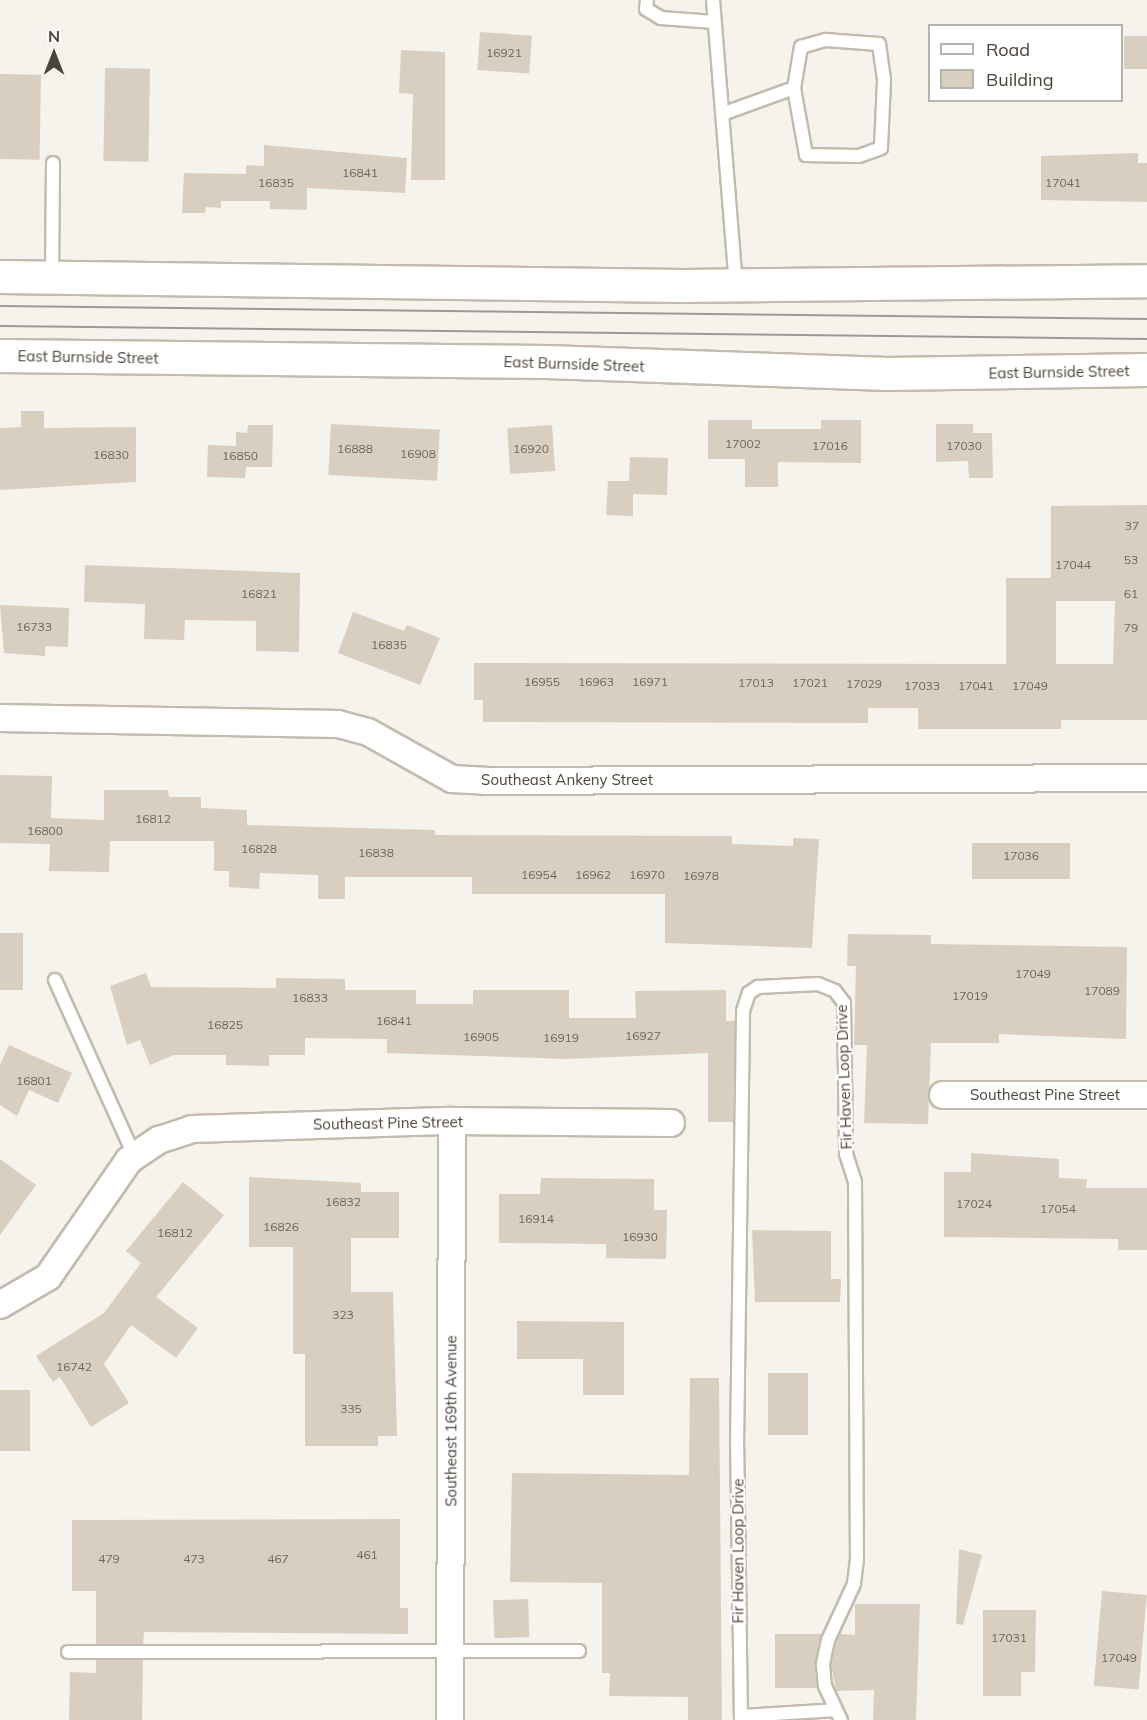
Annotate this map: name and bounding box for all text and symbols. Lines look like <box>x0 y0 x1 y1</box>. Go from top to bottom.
north arrow <box>24 24 84 84</box>
legend <box>928 24 1123 102</box>
text: N <box>48 26 60 46</box>
text: Road <box>986 38 1030 61</box>
house number: 16921 <box>486 46 522 60</box>
text: Building <box>986 68 1054 91</box>
house number: 16841 <box>342 166 378 180</box>
house number: 16835 <box>258 176 294 190</box>
house number: 17041 <box>1045 176 1081 190</box>
street label: East Burnside Street <box>17 347 159 367</box>
street label: East Burnside Street <box>503 353 645 375</box>
street label: East Burnside Street <box>988 362 1130 382</box>
house number: 17002 <box>725 437 761 451</box>
house number: 17016 <box>812 439 848 453</box>
house number: 17030 <box>946 439 982 453</box>
house number: 16888 <box>337 442 373 456</box>
house number: 16920 <box>513 442 549 456</box>
house number: 16908 <box>400 447 436 461</box>
house number: 16830 <box>93 448 129 462</box>
house number: 16850 <box>222 449 258 463</box>
house number: 37 <box>1125 519 1139 533</box>
house number: 53 <box>1124 553 1138 567</box>
house number: 17044 <box>1055 558 1091 572</box>
house number: 16821 <box>241 587 277 601</box>
house number: 61 <box>1124 587 1138 601</box>
house number: 16733 <box>16 620 52 634</box>
house number: 79 <box>1124 621 1138 635</box>
house number: 16835 <box>371 638 407 652</box>
house number: 16955 <box>524 675 560 689</box>
house number: 16963 <box>578 675 614 689</box>
house number: 16971 <box>632 675 668 689</box>
house number: 17013 <box>738 676 774 690</box>
house number: 17021 <box>792 676 828 690</box>
house number: 17029 <box>846 677 882 691</box>
house number: 17033 <box>904 679 940 693</box>
house number: 17041 <box>958 679 994 693</box>
house number: 17049 <box>1012 679 1048 693</box>
street label: Southeast Ankeny Street <box>481 771 653 789</box>
house number: 16812 <box>135 812 171 826</box>
house number: 16800 <box>27 824 63 838</box>
house number: 16828 <box>241 842 277 856</box>
house number: 16838 <box>358 846 394 860</box>
house number: 17036 <box>1003 849 1039 863</box>
house number: 16954 <box>521 868 557 882</box>
house number: 16962 <box>575 868 611 882</box>
house number: 16970 <box>629 868 665 882</box>
house number: 16978 <box>683 869 719 883</box>
house number: 17049 <box>1015 967 1051 981</box>
house number: 17089 <box>1084 984 1120 998</box>
house number: 17019 <box>952 989 988 1003</box>
house number: 16833 <box>292 991 328 1005</box>
street label: Fir Haven Loop Drive <box>832 1004 856 1150</box>
house number: 16841 <box>376 1014 412 1028</box>
house number: 16825 <box>207 1018 243 1032</box>
house number: 16927 <box>625 1029 661 1043</box>
house number: 16905 <box>463 1030 499 1044</box>
house number: 16919 <box>543 1031 579 1045</box>
house number: 16801 <box>16 1074 52 1088</box>
street label: Southeast Pine Street <box>970 1086 1120 1104</box>
street label: Southeast Pine Street <box>313 1113 463 1133</box>
house number: 16832 <box>325 1195 361 1209</box>
house number: 17024 <box>956 1197 992 1211</box>
house number: 17054 <box>1040 1202 1076 1216</box>
house number: 16914 <box>518 1212 554 1226</box>
house number: 16826 <box>263 1220 299 1234</box>
house number: 16812 <box>157 1226 193 1240</box>
house number: 16930 <box>622 1230 658 1244</box>
house number: 323 <box>332 1308 354 1322</box>
street label: Southeast 169th Avenue <box>442 1335 460 1507</box>
house number: 16742 <box>56 1360 92 1374</box>
house number: 335 <box>340 1402 362 1416</box>
street label: Fir Haven Loop Drive <box>729 1479 747 1623</box>
house number: 461 <box>356 1548 378 1562</box>
house number: 479 <box>98 1552 120 1566</box>
house number: 473 <box>183 1552 205 1566</box>
house number: 467 <box>267 1552 289 1566</box>
house number: 17031 <box>991 1631 1027 1645</box>
house number: 17049 <box>1101 1651 1137 1665</box>

